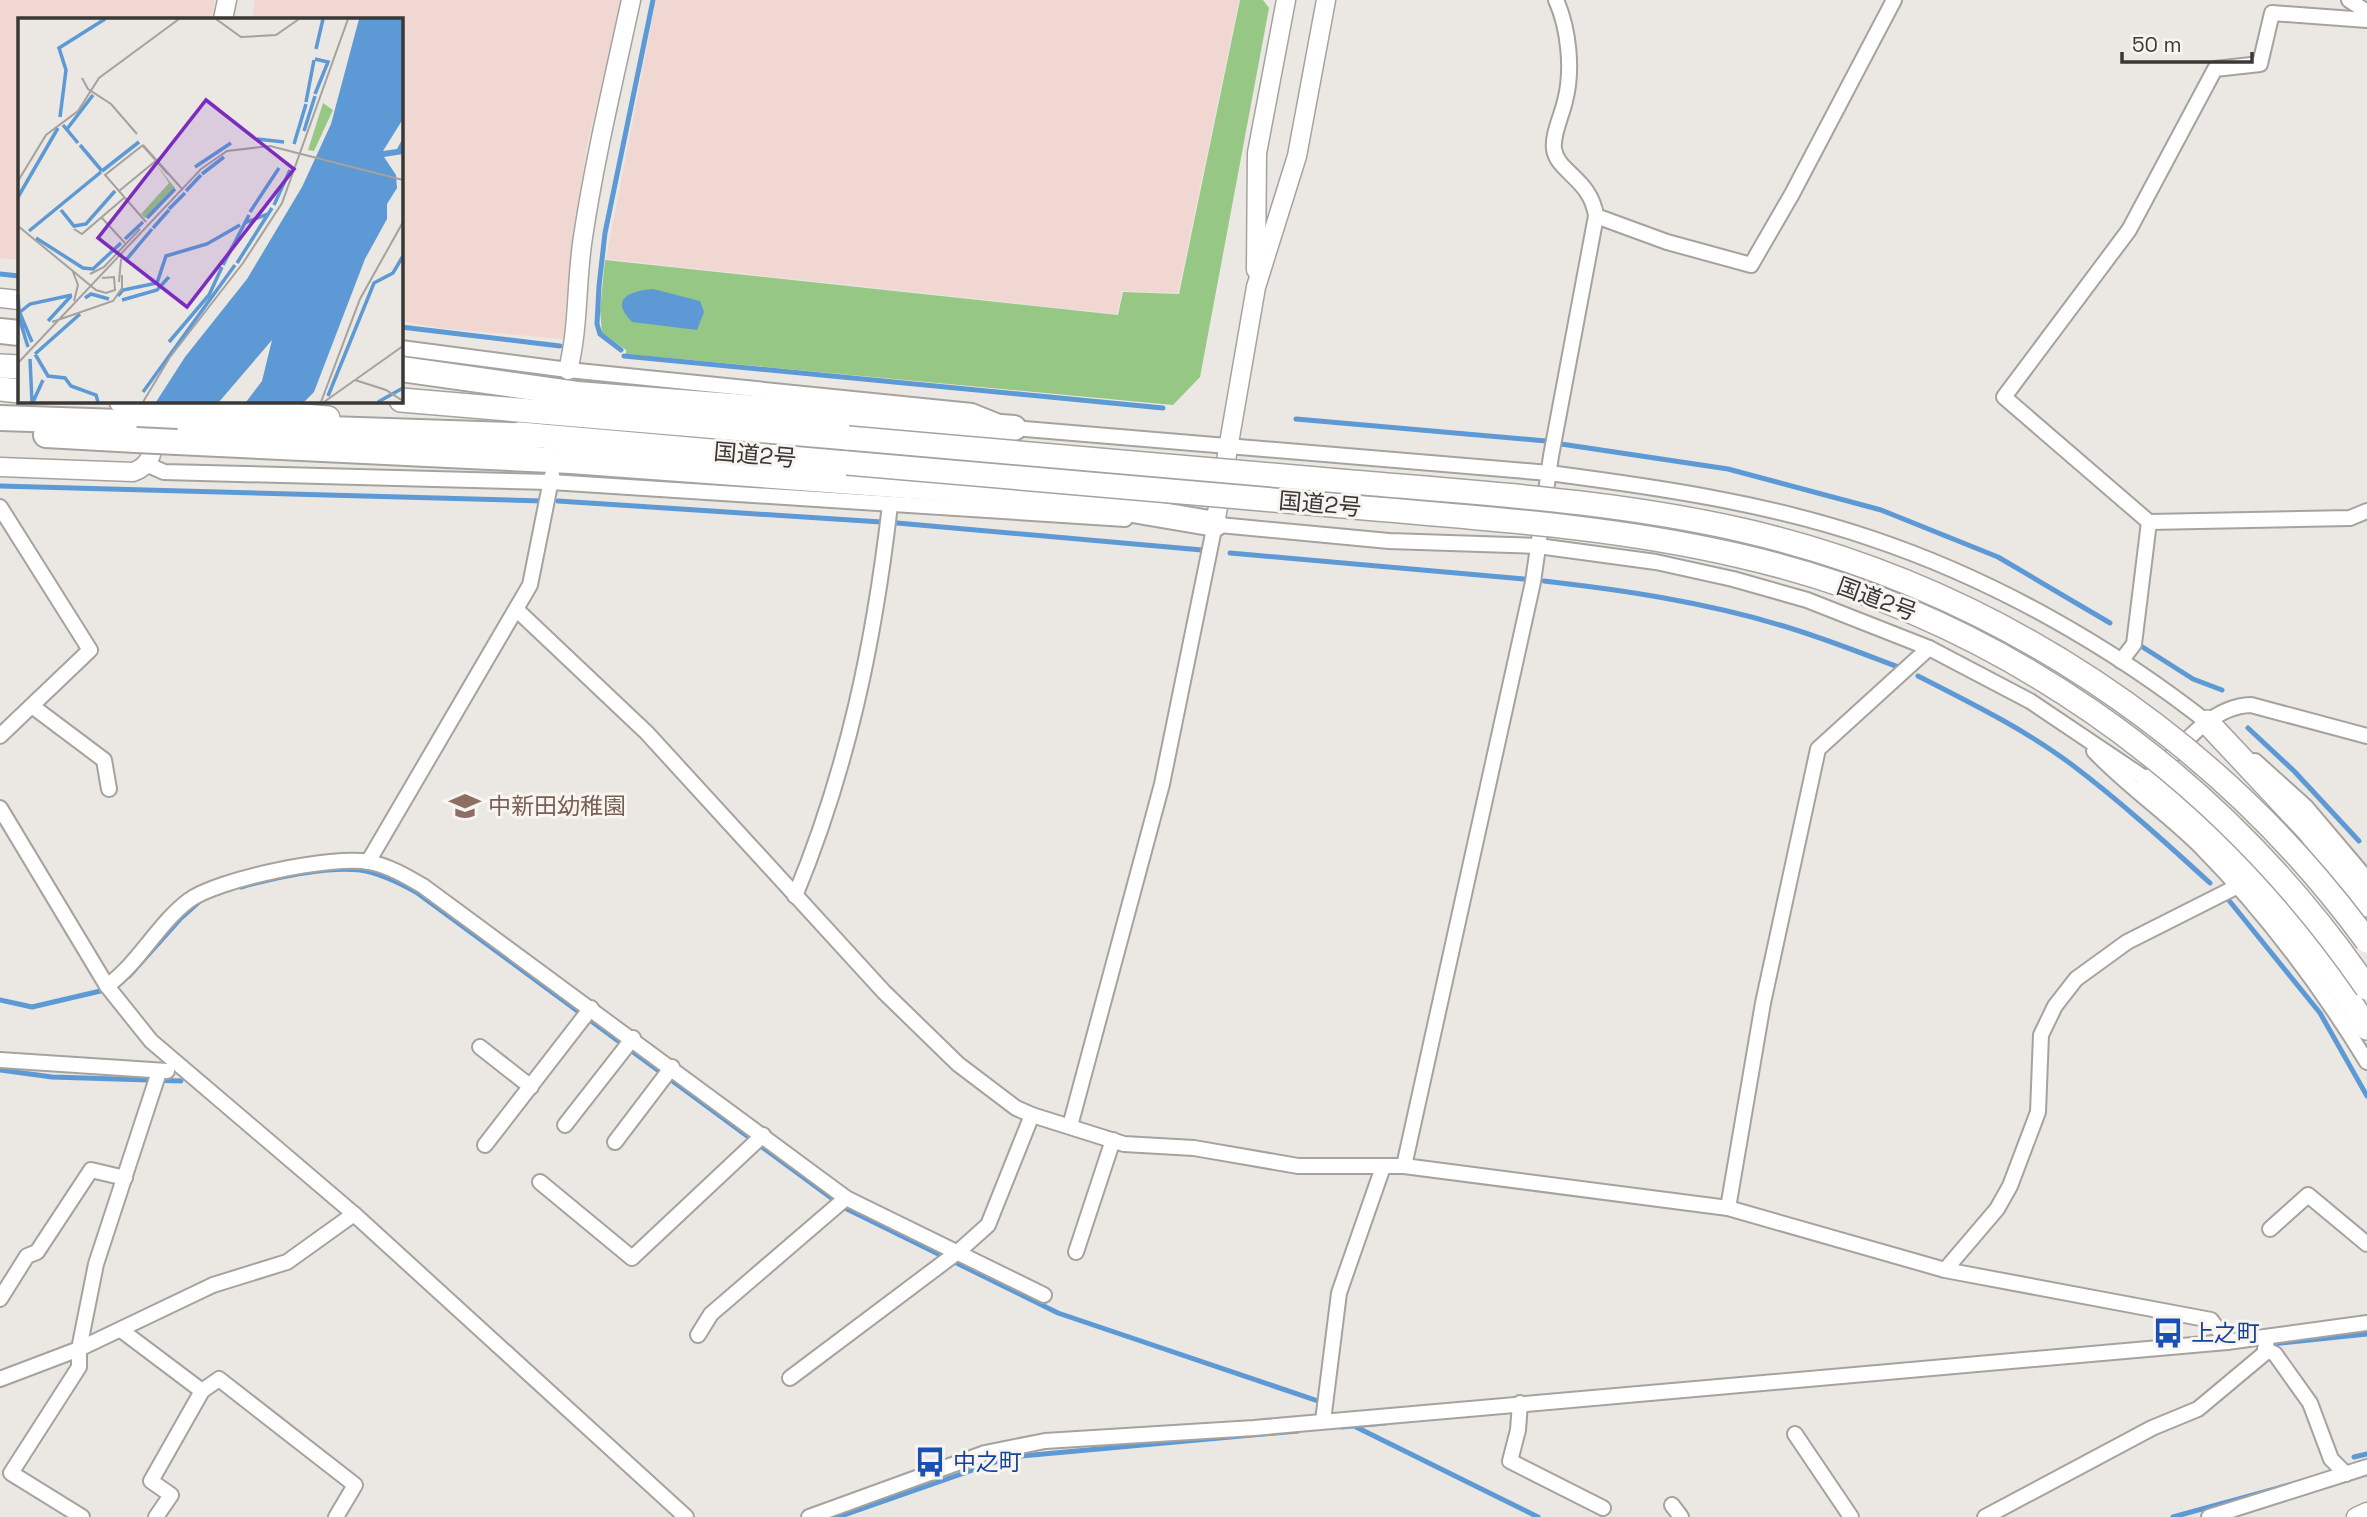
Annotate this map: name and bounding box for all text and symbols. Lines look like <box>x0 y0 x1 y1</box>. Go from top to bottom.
inset map <box>18 18 402 402</box>
scale bar <box>2122 21 2252 65</box>
text: 50 m <box>2132 31 2182 58</box>
street label: 国道2号 <box>712 436 798 474</box>
street label: 国道2号 <box>1277 485 1363 523</box>
street label: 国道2号 <box>1833 571 1921 627</box>
school or university icon: 中新田幼稚園 <box>448 789 482 823</box>
place label: 中新田幼稚園 <box>488 791 626 821</box>
bus stop icon: 上之町 <box>2151 1316 2185 1350</box>
place label: 上之町 <box>2191 1318 2260 1348</box>
bus stop icon: 中之町 <box>913 1445 947 1479</box>
place label: 中之町 <box>953 1447 1022 1477</box>

